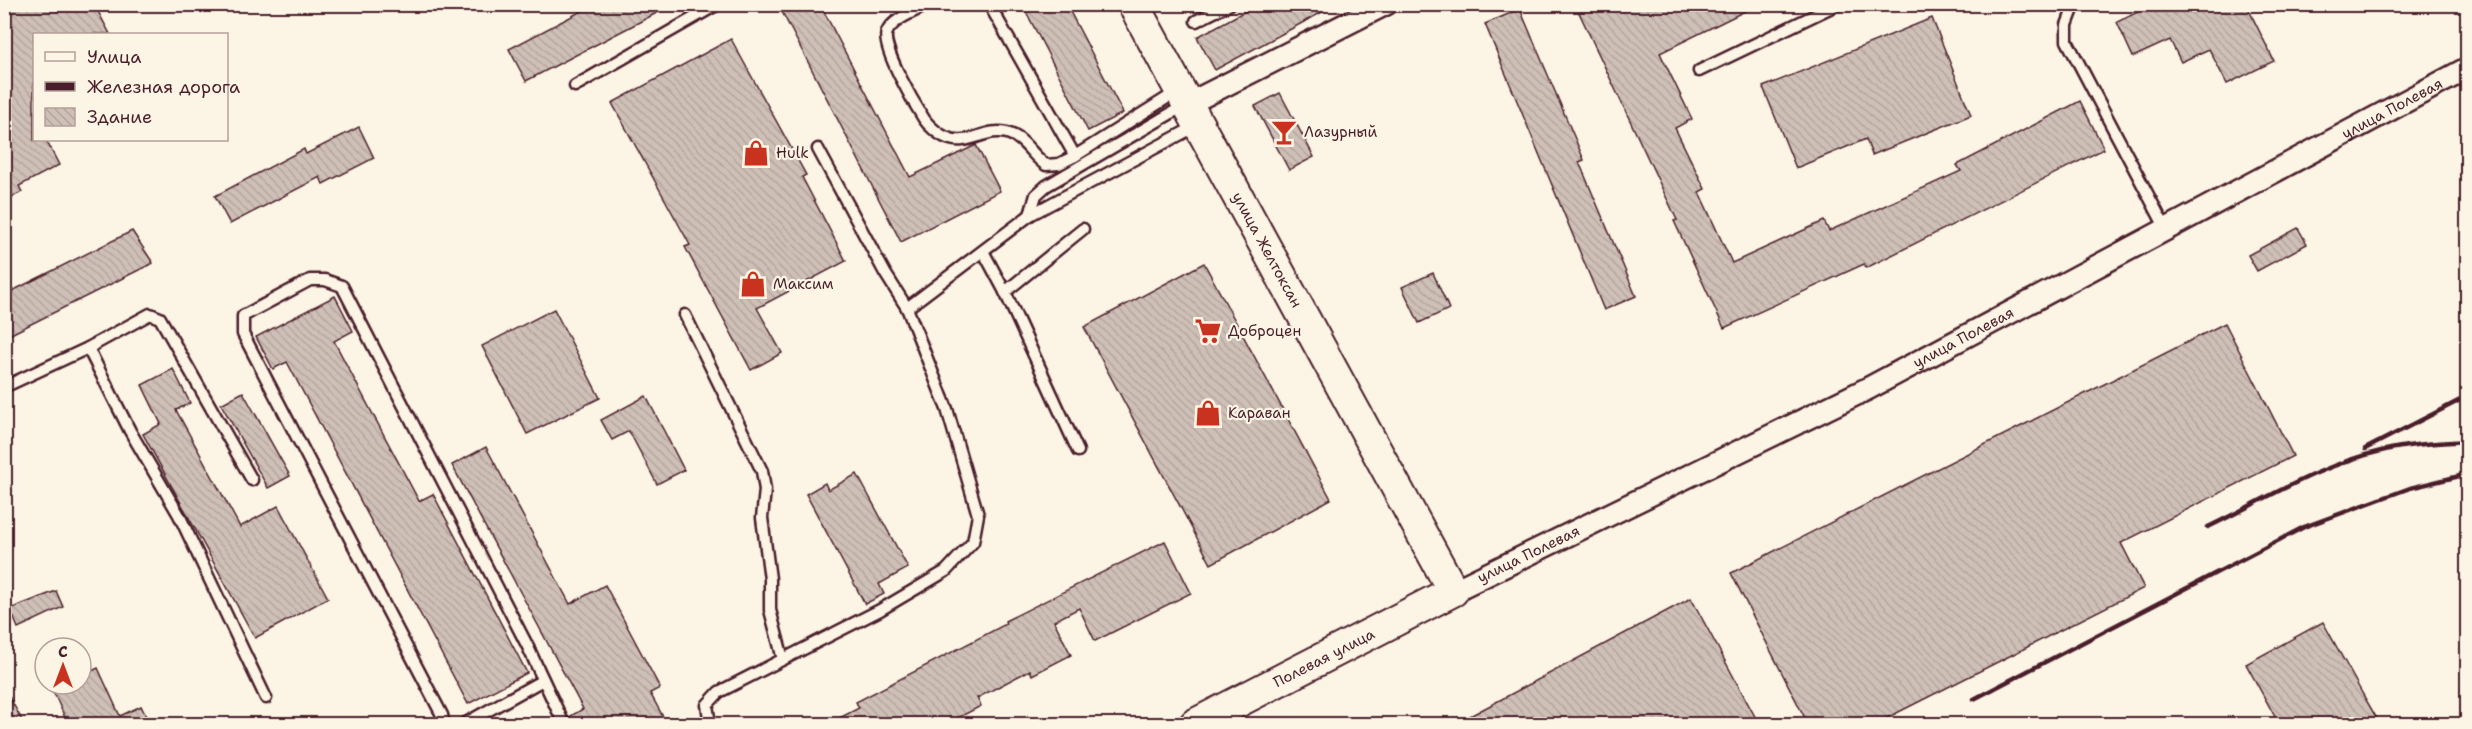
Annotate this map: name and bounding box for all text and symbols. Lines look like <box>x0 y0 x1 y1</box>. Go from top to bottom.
legend <box>33 33 228 141</box>
text: Улица <box>87 45 141 69</box>
street label: улица Полевая <box>2338 73 2446 144</box>
text: Железная дорога <box>87 75 240 99</box>
text: Здание <box>87 105 152 129</box>
bar icon: Лазурный <box>1269 117 1299 147</box>
place label: Лазурный <box>1304 122 1377 142</box>
shop icon: Hulk <box>741 138 771 168</box>
place label: Hulk <box>776 143 809 163</box>
street label: улица Желтоксан <box>1227 188 1307 311</box>
shop icon: Максим <box>738 269 768 299</box>
place label: Максим <box>773 274 834 294</box>
street label: улица Полевая <box>1910 302 2017 373</box>
supermarket icon: Доброцен <box>1193 316 1223 346</box>
place label: Доброцен <box>1228 321 1301 341</box>
shop icon: Караван <box>1193 398 1223 428</box>
place label: Караван <box>1228 403 1291 423</box>
street label: улица Полевая <box>1474 521 1583 588</box>
street label: Полевая улица <box>1270 624 1379 692</box>
north arrow <box>33 636 93 696</box>
text: С <box>58 641 68 662</box>

